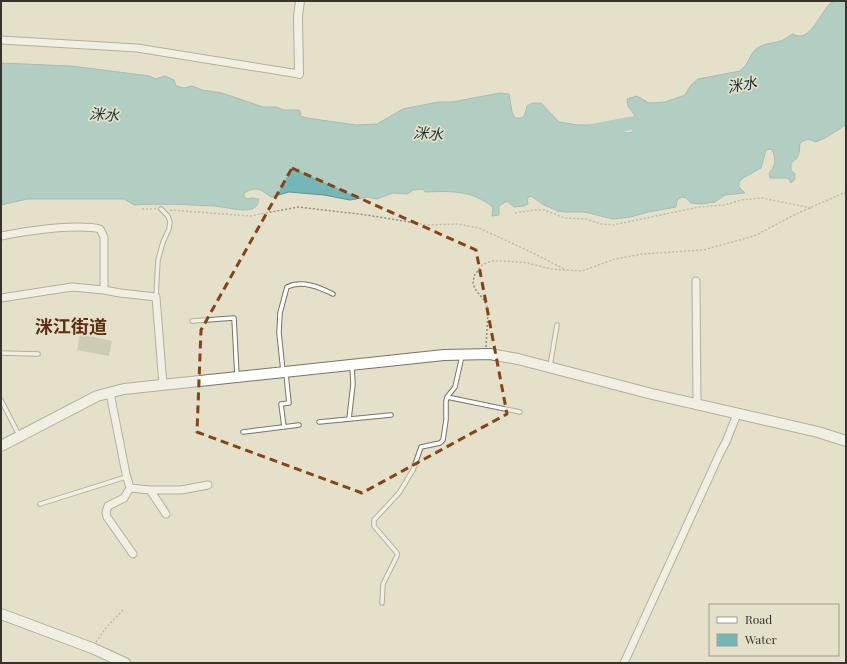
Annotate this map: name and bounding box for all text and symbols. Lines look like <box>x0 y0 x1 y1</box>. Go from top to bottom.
water label: 洣水 <box>725 71 759 97</box>
water label: 洣水 <box>88 103 121 125</box>
water label: 洣水 <box>412 122 445 144</box>
district label: 洣江街道 <box>35 314 107 338</box>
legend <box>709 604 839 656</box>
text: Road <box>745 611 772 627</box>
text: Water <box>744 631 778 647</box>

